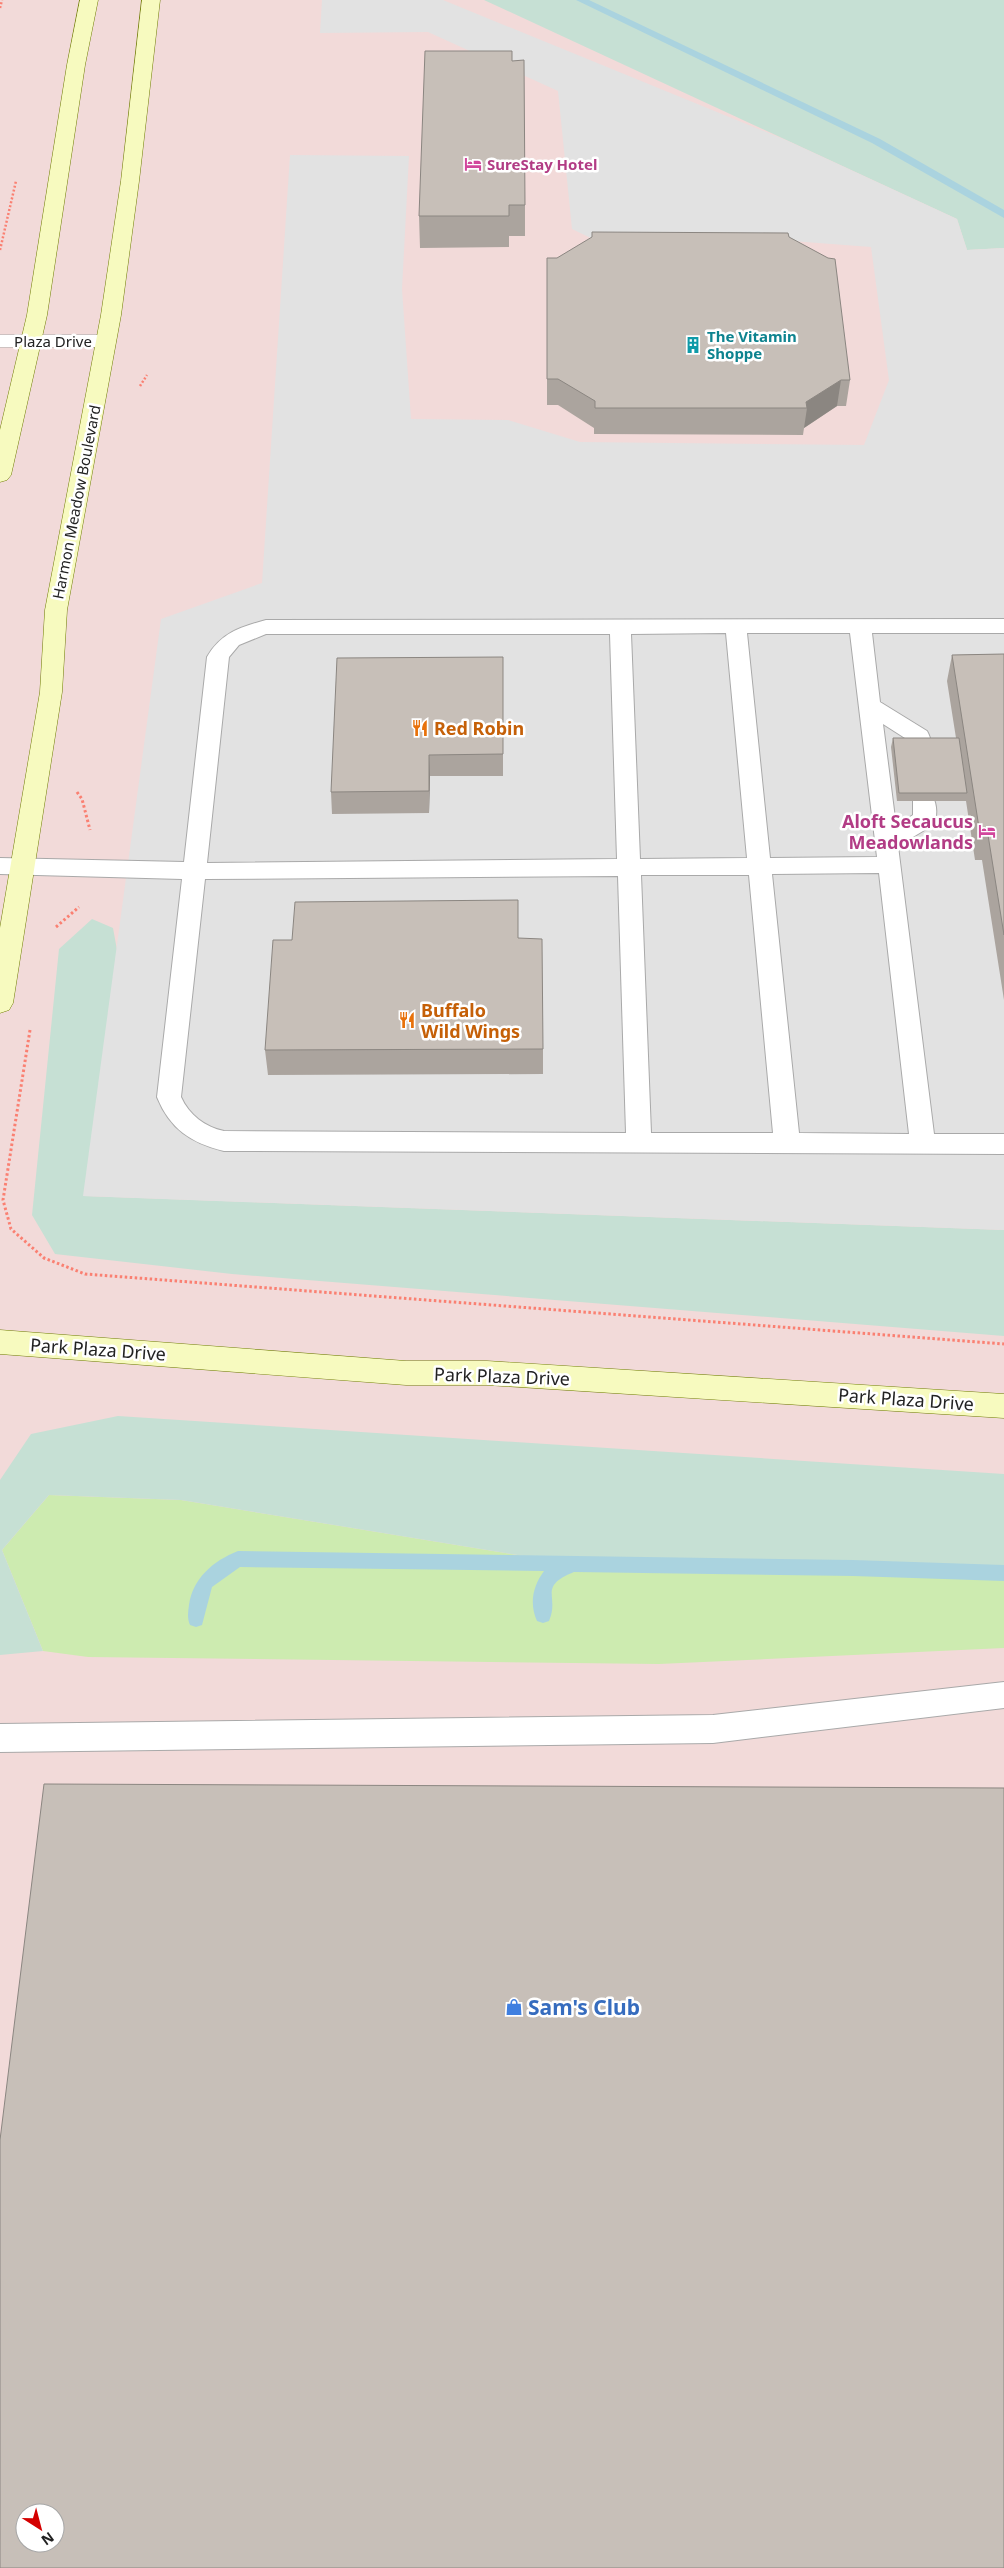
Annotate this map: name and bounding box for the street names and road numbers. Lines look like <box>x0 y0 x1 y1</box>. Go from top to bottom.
street label: Plaza Drive <box>14 331 92 351</box>
street label: Harmon Meadow Boulevard <box>47 403 105 601</box>
street label: Park Plaza Drive <box>29 1332 167 1366</box>
street label: Park Plaza Drive <box>434 1362 570 1390</box>
street label: Park Plaza Drive <box>837 1382 975 1416</box>

